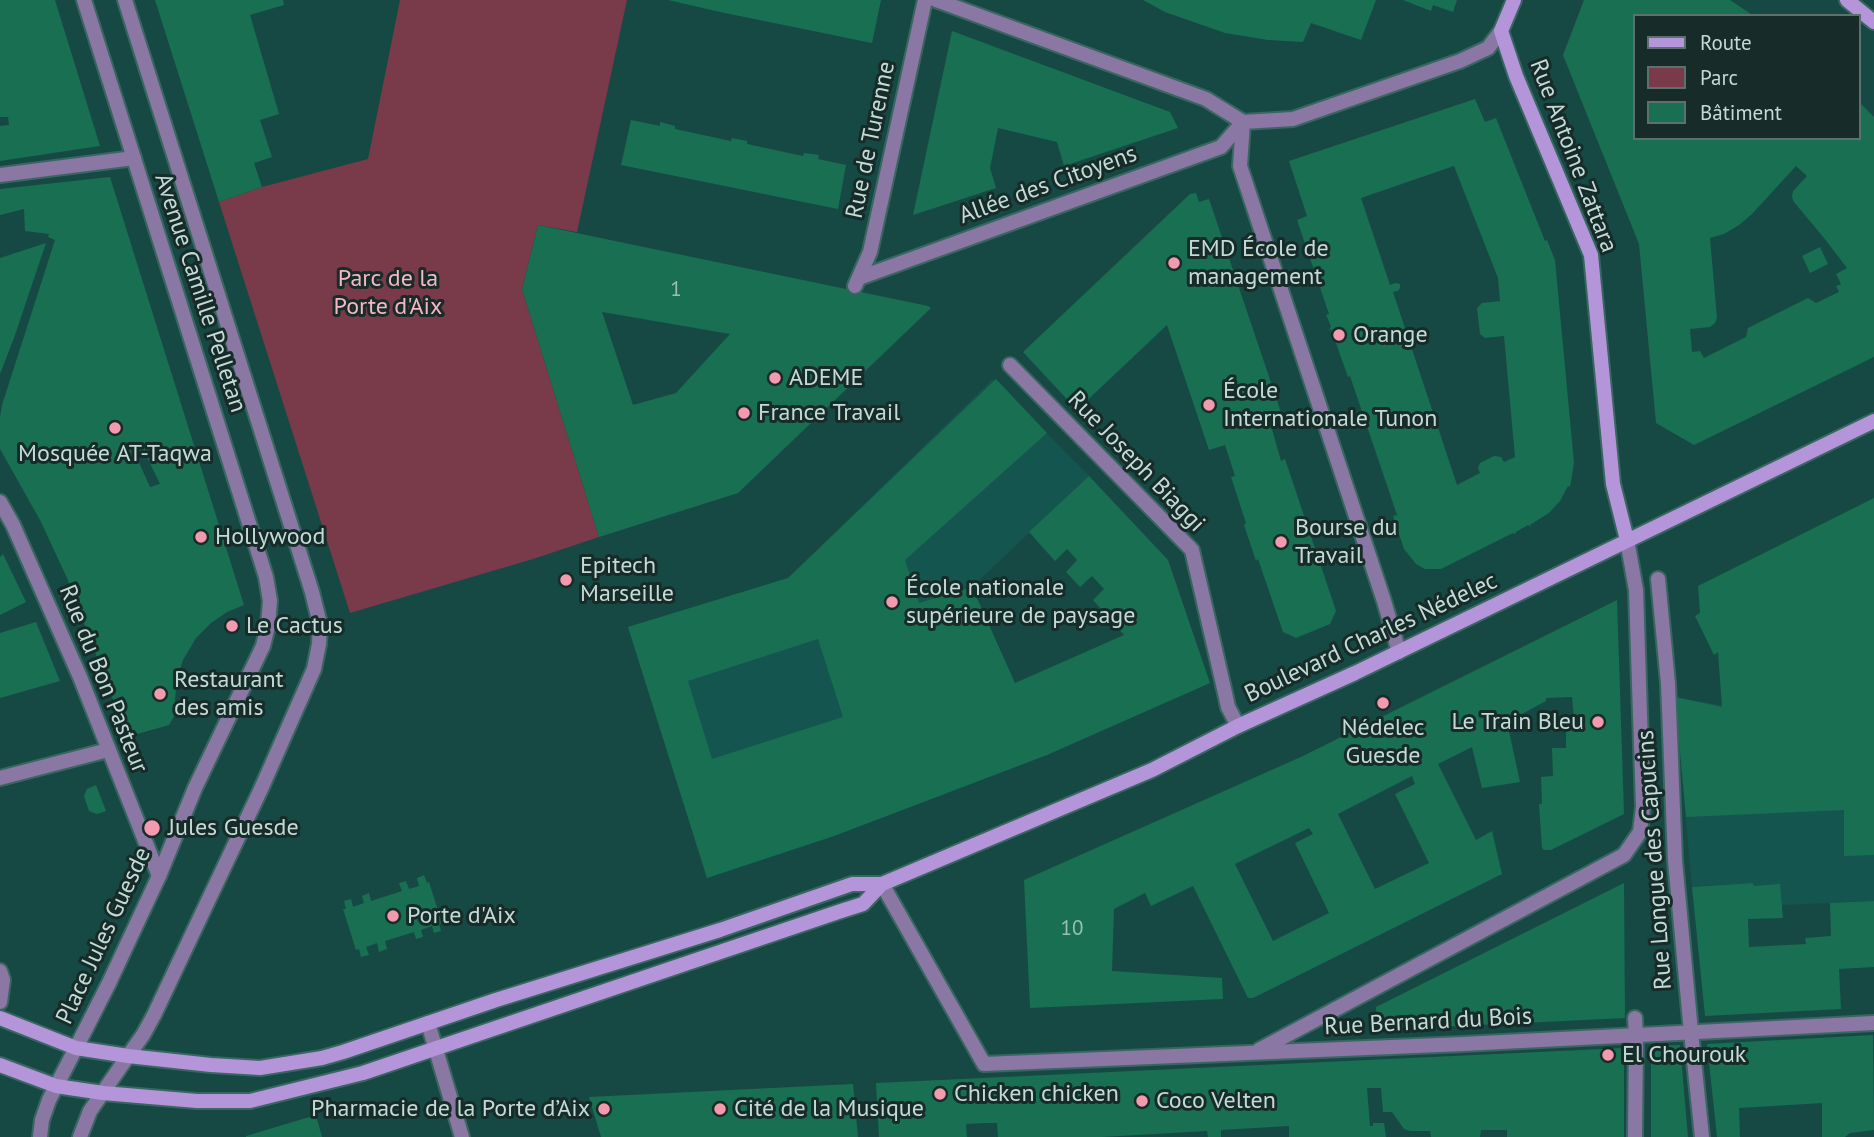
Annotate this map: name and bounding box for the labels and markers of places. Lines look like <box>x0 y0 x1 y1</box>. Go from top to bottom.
place label: EMD École de management <box>1188 235 1329 291</box>
marker: EMD École de management <box>1166 255 1182 271</box>
place label: Orange <box>1353 321 1428 349</box>
marker: Orange <box>1331 327 1347 343</box>
place label: ADEME <box>789 364 863 392</box>
marker: ADEME <box>767 370 783 386</box>
place label: École Internationale Tunon <box>1223 377 1437 433</box>
marker: École Internationale Tunon <box>1201 397 1217 413</box>
place label: France Travail <box>758 399 900 427</box>
marker: France Travail <box>736 405 752 421</box>
marker: Mosquée AT-Taqwa <box>107 420 123 436</box>
place label: Mosquée AT-Taqwa <box>18 440 212 468</box>
place label: Bourse du Travail <box>1295 514 1398 570</box>
place label: Hollywood <box>215 523 325 551</box>
marker: Hollywood <box>193 529 209 545</box>
marker: Bourse du Travail <box>1273 534 1289 550</box>
place label: Epitech Marseille <box>580 552 674 608</box>
marker: Epitech Marseille <box>558 572 574 588</box>
place label: École nationale supérieure de paysage <box>906 574 1135 630</box>
marker: École nationale supérieure de paysage <box>884 594 900 610</box>
place label: Le Cactus <box>246 612 343 640</box>
marker: Le Cactus <box>224 618 240 634</box>
place label: Restaurant des amis <box>174 666 284 722</box>
marker: Restaurant des amis <box>152 686 168 702</box>
marker: Nédelec Guesde <box>1375 695 1391 711</box>
place label: Le Train Bleu <box>1451 708 1584 736</box>
place label: Nédelec Guesde <box>1341 714 1425 770</box>
marker: Le Train Bleu <box>1590 714 1606 730</box>
place label: Jules Guesde <box>168 814 299 842</box>
marker: Jules Guesde <box>142 818 162 838</box>
place label: Porte d'Aix <box>407 902 516 930</box>
marker: Porte d'Aix <box>385 908 401 924</box>
place label: El Chourouk <box>1622 1041 1746 1069</box>
marker: El Chourouk <box>1600 1047 1616 1063</box>
place label: Chicken chicken <box>954 1080 1119 1108</box>
marker: Chicken chicken <box>932 1086 948 1102</box>
place label: Coco Velten <box>1156 1087 1276 1115</box>
marker: Coco Velten <box>1134 1093 1150 1109</box>
place label: Pharmacie de la Porte d’Aix <box>311 1095 590 1123</box>
place label: Cité de la Musique <box>734 1095 924 1123</box>
marker: Pharmacie de la Porte d’Aix <box>596 1101 612 1117</box>
marker: Cité de la Musique <box>712 1101 728 1117</box>

